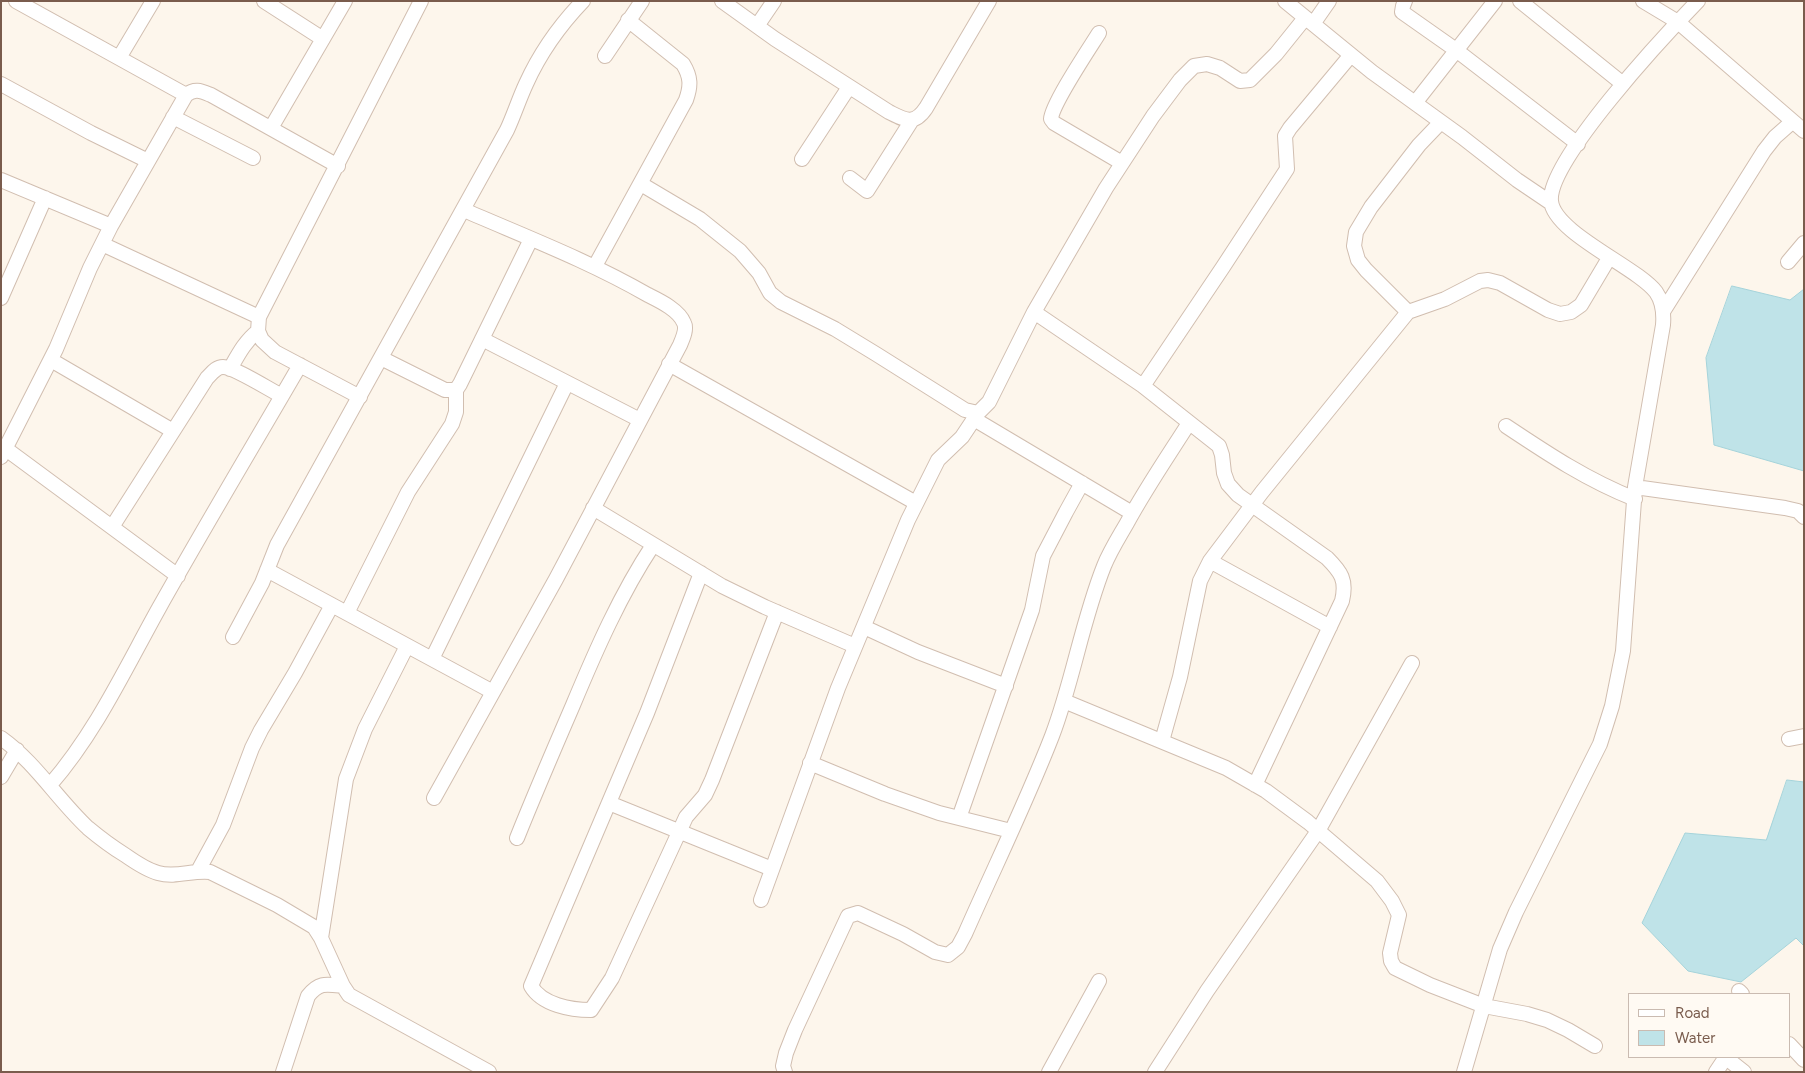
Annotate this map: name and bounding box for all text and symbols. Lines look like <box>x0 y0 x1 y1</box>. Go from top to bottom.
legend <box>1628 993 1790 1058</box>
text: Road <box>1675 1004 1710 1022</box>
text: Water <box>1675 1029 1715 1047</box>

